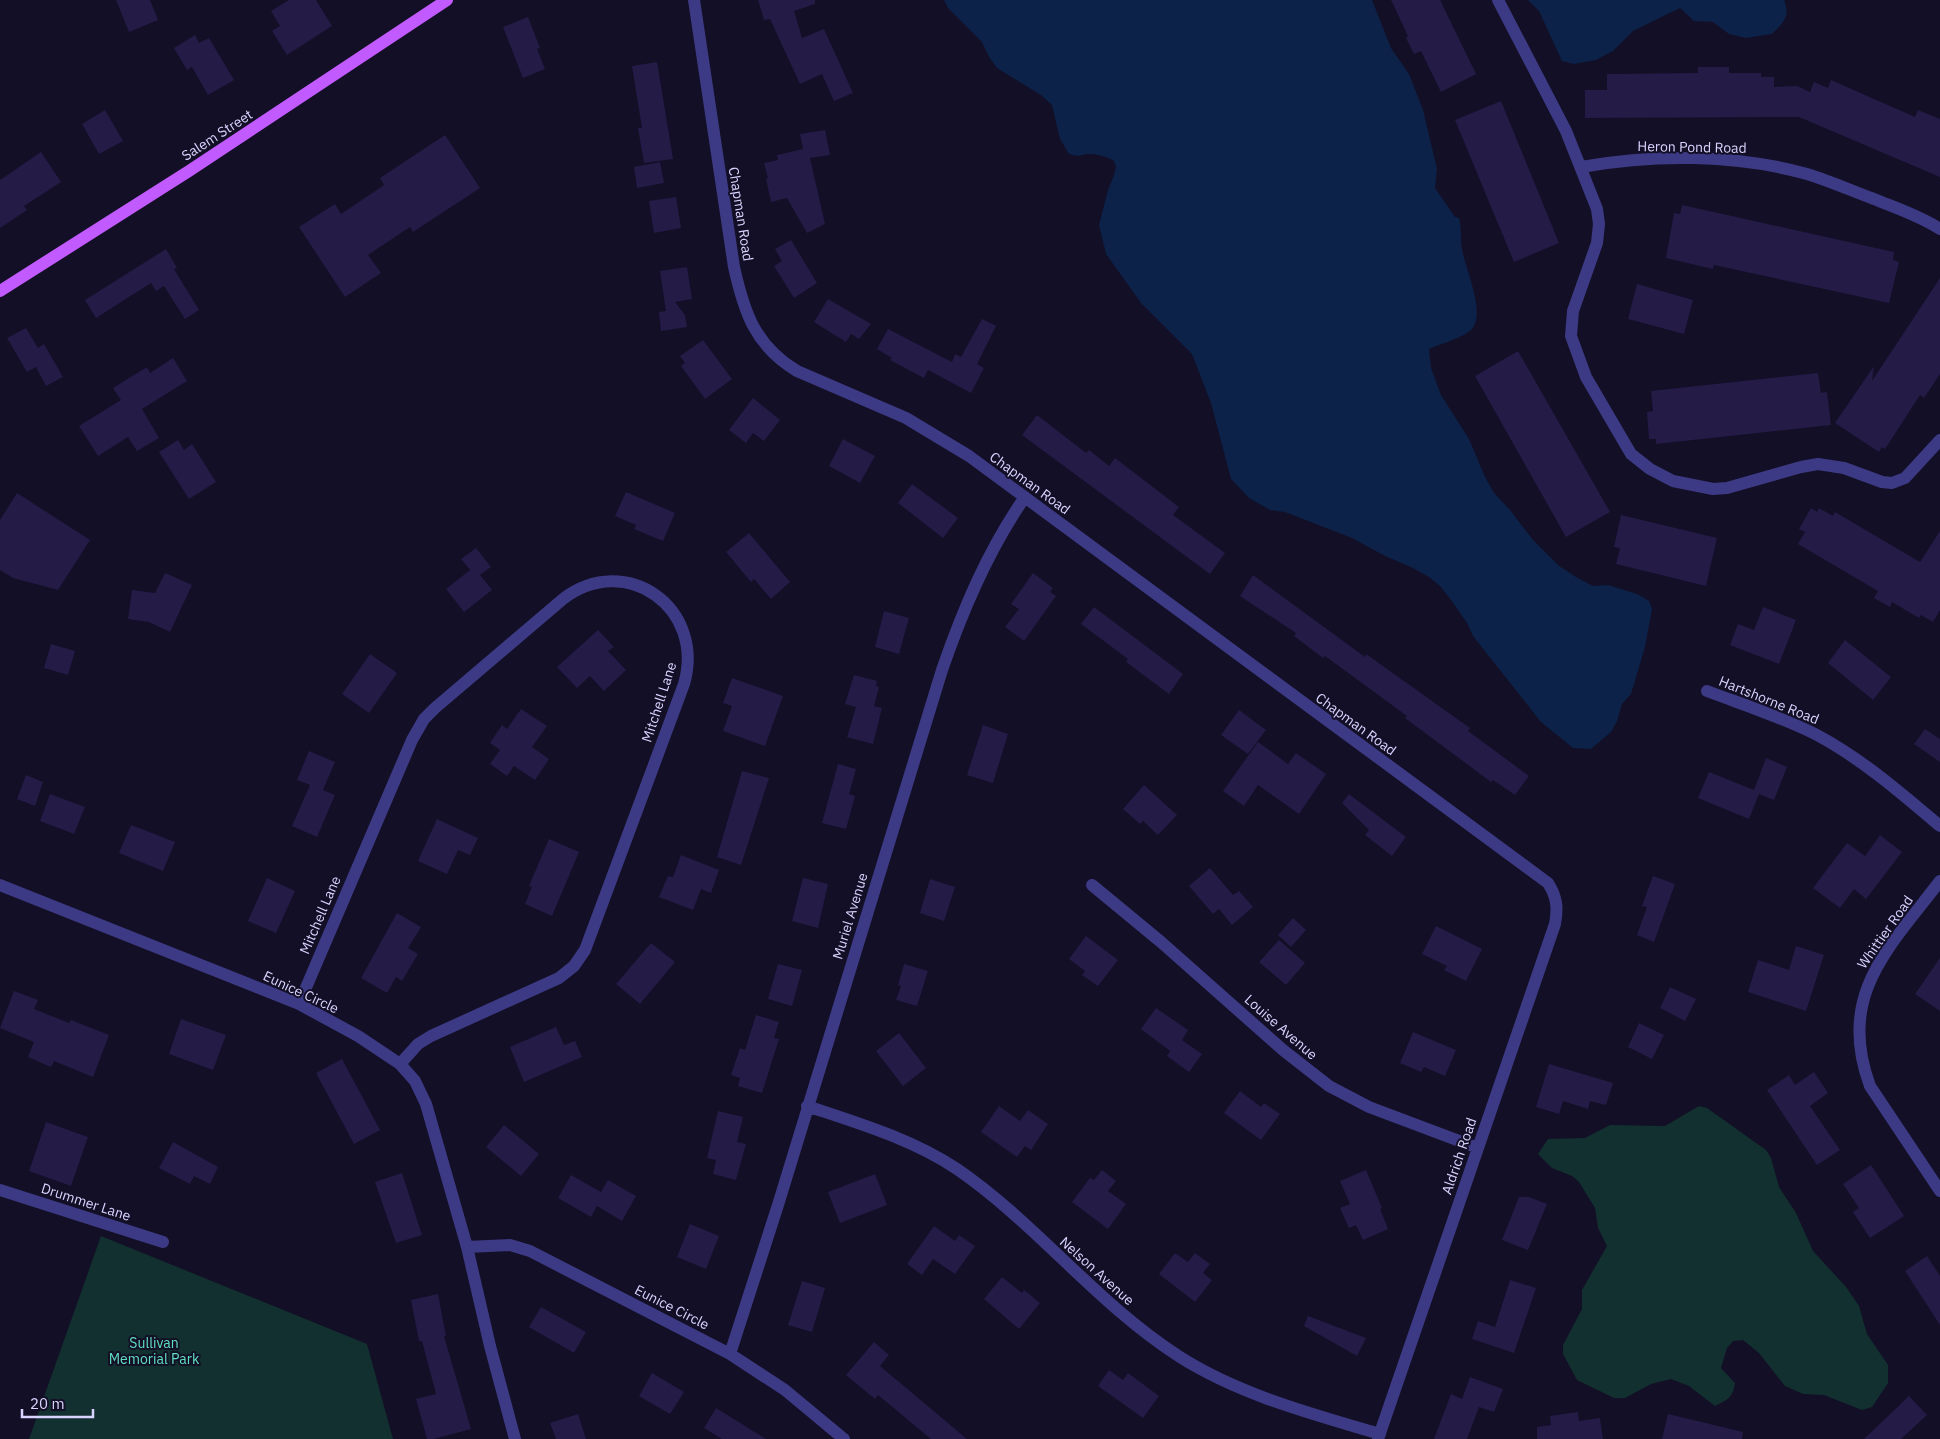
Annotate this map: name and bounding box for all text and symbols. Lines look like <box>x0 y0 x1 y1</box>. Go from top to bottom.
street label: Salem Street <box>178 105 256 165</box>
street label: Heron Pond Road <box>1637 137 1747 157</box>
street label: Chapman Road <box>725 165 757 263</box>
street label: Chapman Road <box>986 448 1074 518</box>
street label: Mitchell Lane <box>638 659 681 744</box>
street label: Hartshorne Road <box>1716 672 1822 728</box>
street label: Chapman Road <box>1312 689 1400 759</box>
street label: Muriel Avenue <box>828 870 872 961</box>
street label: Mitchell Lane <box>295 873 345 957</box>
street label: Whittier Road <box>1853 892 1917 972</box>
street label: Eunice Circle <box>260 967 342 1017</box>
street label: Louise Avenue <box>1241 990 1321 1064</box>
street label: Aldrich Road <box>1437 1115 1481 1197</box>
street label: Drummer Lane <box>39 1179 133 1225</box>
street label: Nelson Avenue <box>1056 1233 1138 1309</box>
street label: Eunice Circle <box>632 1281 713 1334</box>
park label: Sullivan Memorial Park <box>109 1334 200 1368</box>
scale bar <box>22 1386 94 1418</box>
text: 20 m <box>30 1394 65 1413</box>

